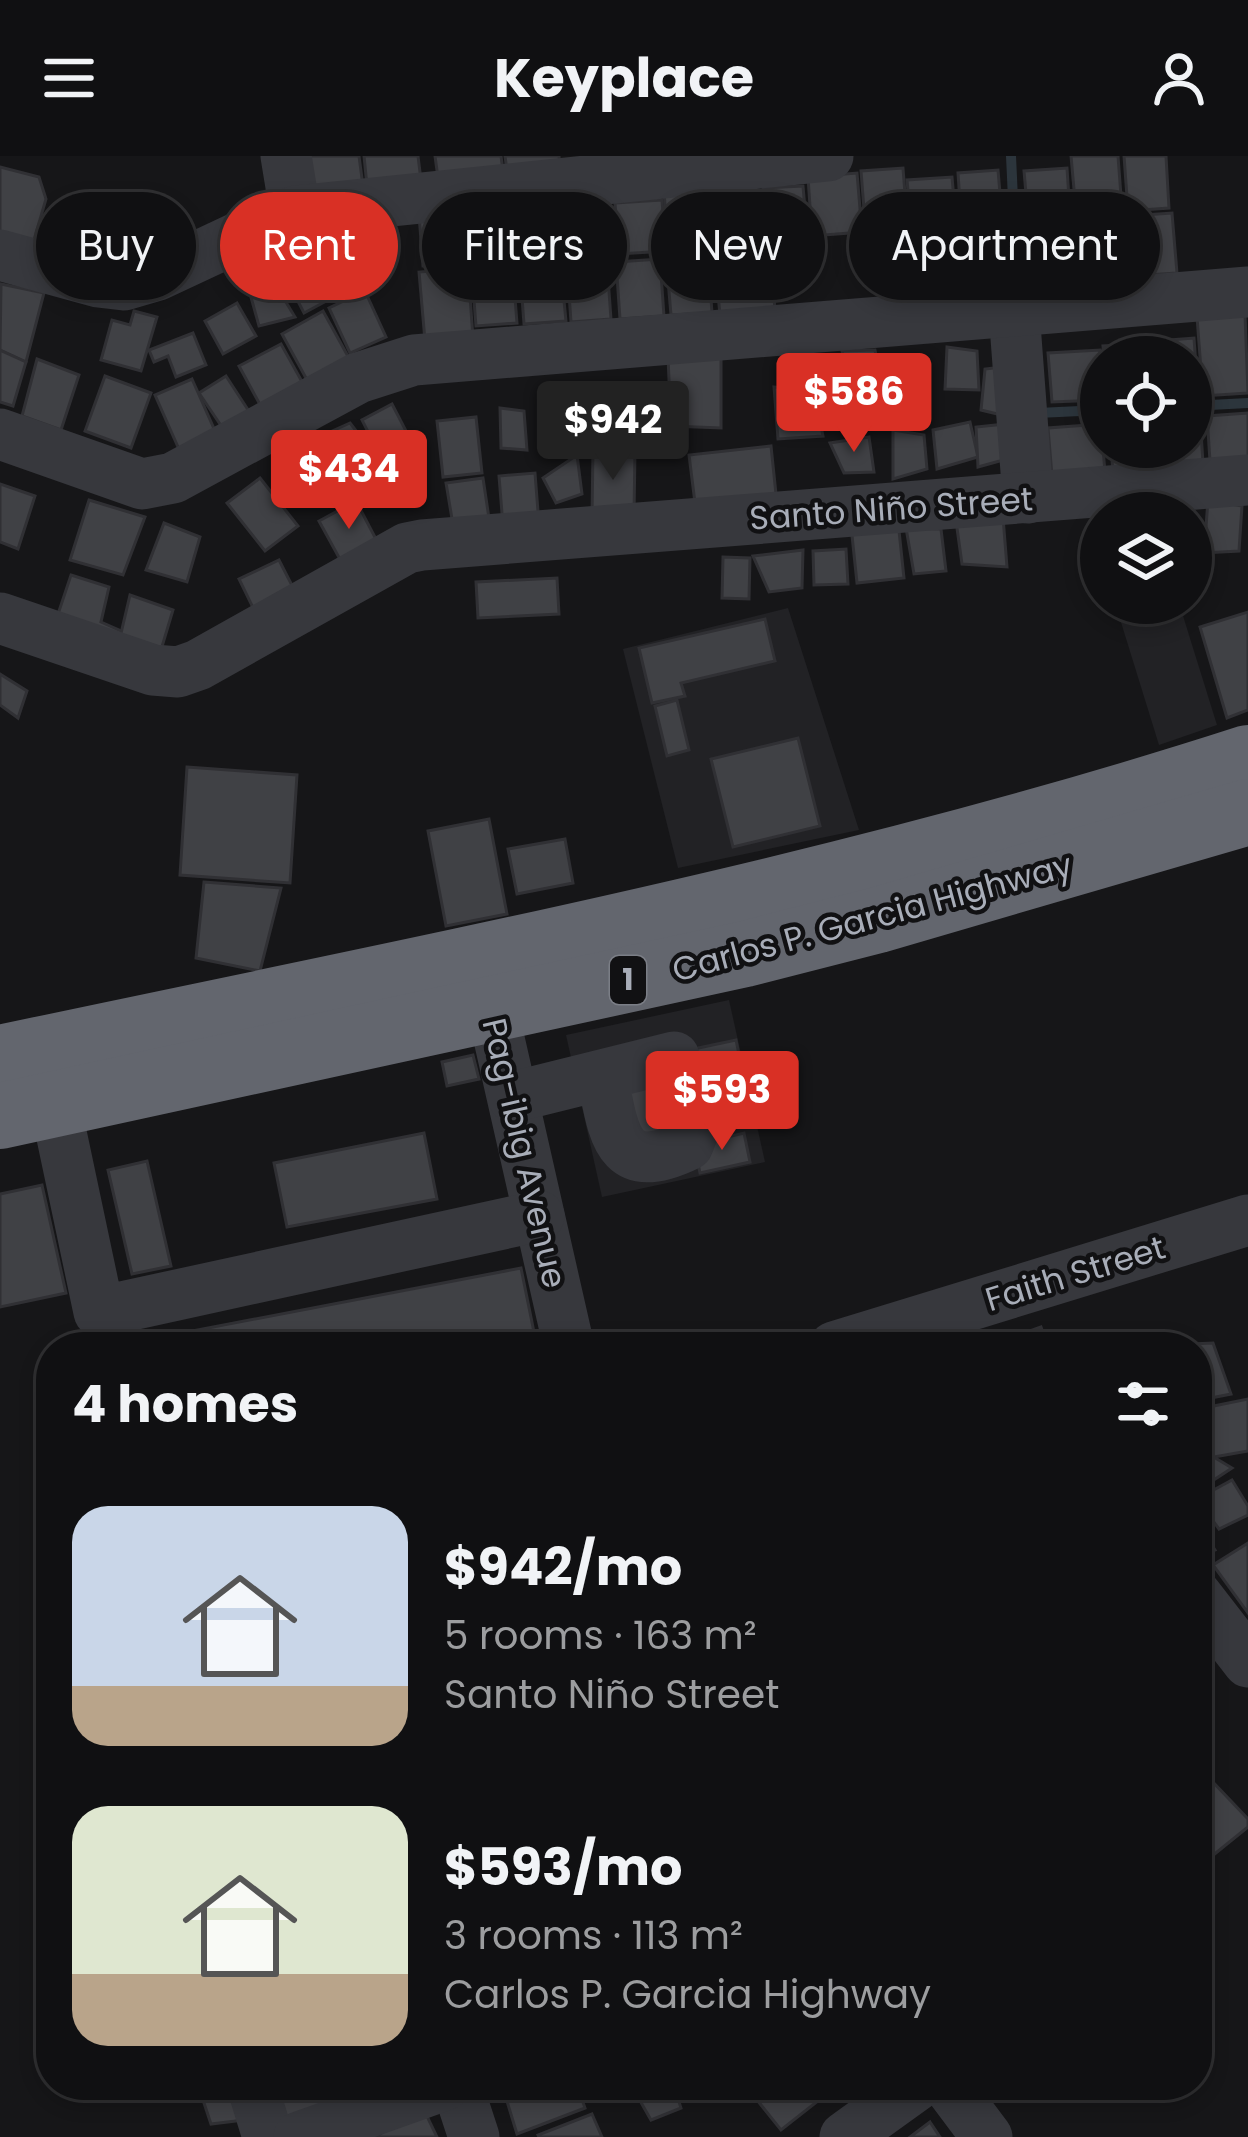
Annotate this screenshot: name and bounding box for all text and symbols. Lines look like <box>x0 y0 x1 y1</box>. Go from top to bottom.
text: Keyplace <box>494 40 754 116</box>
icon: menu <box>36 45 102 111</box>
icon: person <box>1146 45 1212 111</box>
chip: Buy <box>36 192 196 300</box>
chip: Rent <box>220 192 398 300</box>
chip: Filters <box>422 192 627 300</box>
chip: New <box>651 192 825 300</box>
chip: Apartment <box>849 192 1160 300</box>
map controls <box>1080 336 1212 624</box>
button: locate <box>1080 336 1212 468</box>
pin: $586 <box>783 353 925 455</box>
text: $586 <box>803 364 905 419</box>
pin: $942 <box>542 381 684 483</box>
text: $942 <box>564 392 662 447</box>
pin: $434 <box>278 430 420 532</box>
text: $434 <box>298 441 400 496</box>
street label: Santo Niño Street <box>748 475 1034 542</box>
button: layers <box>1080 492 1212 624</box>
street label: Carlos P. Garcia Highway <box>667 841 1078 994</box>
road number: 1 <box>610 956 646 1004</box>
street label: Pag-ibig Avenue <box>471 1014 578 1293</box>
pin: $593 <box>651 1051 793 1153</box>
text: $593 <box>673 1062 771 1117</box>
street label: Faith Street <box>980 1224 1171 1323</box>
text: 4 homes <box>72 1368 298 1440</box>
icon: filters <box>1110 1371 1176 1437</box>
text: $942/mo <box>444 1531 682 1603</box>
icon: home <box>168 1554 312 1698</box>
text: 5 rooms · 163 m² <box>444 1608 757 1663</box>
text: Santo Niño Street <box>444 1667 779 1722</box>
text: $593/mo <box>444 1831 683 1903</box>
icon: home <box>168 1854 312 1998</box>
text: 3 rooms · 113 m² <box>444 1908 743 1963</box>
text: Carlos P. Garcia Highway <box>444 1967 931 2022</box>

